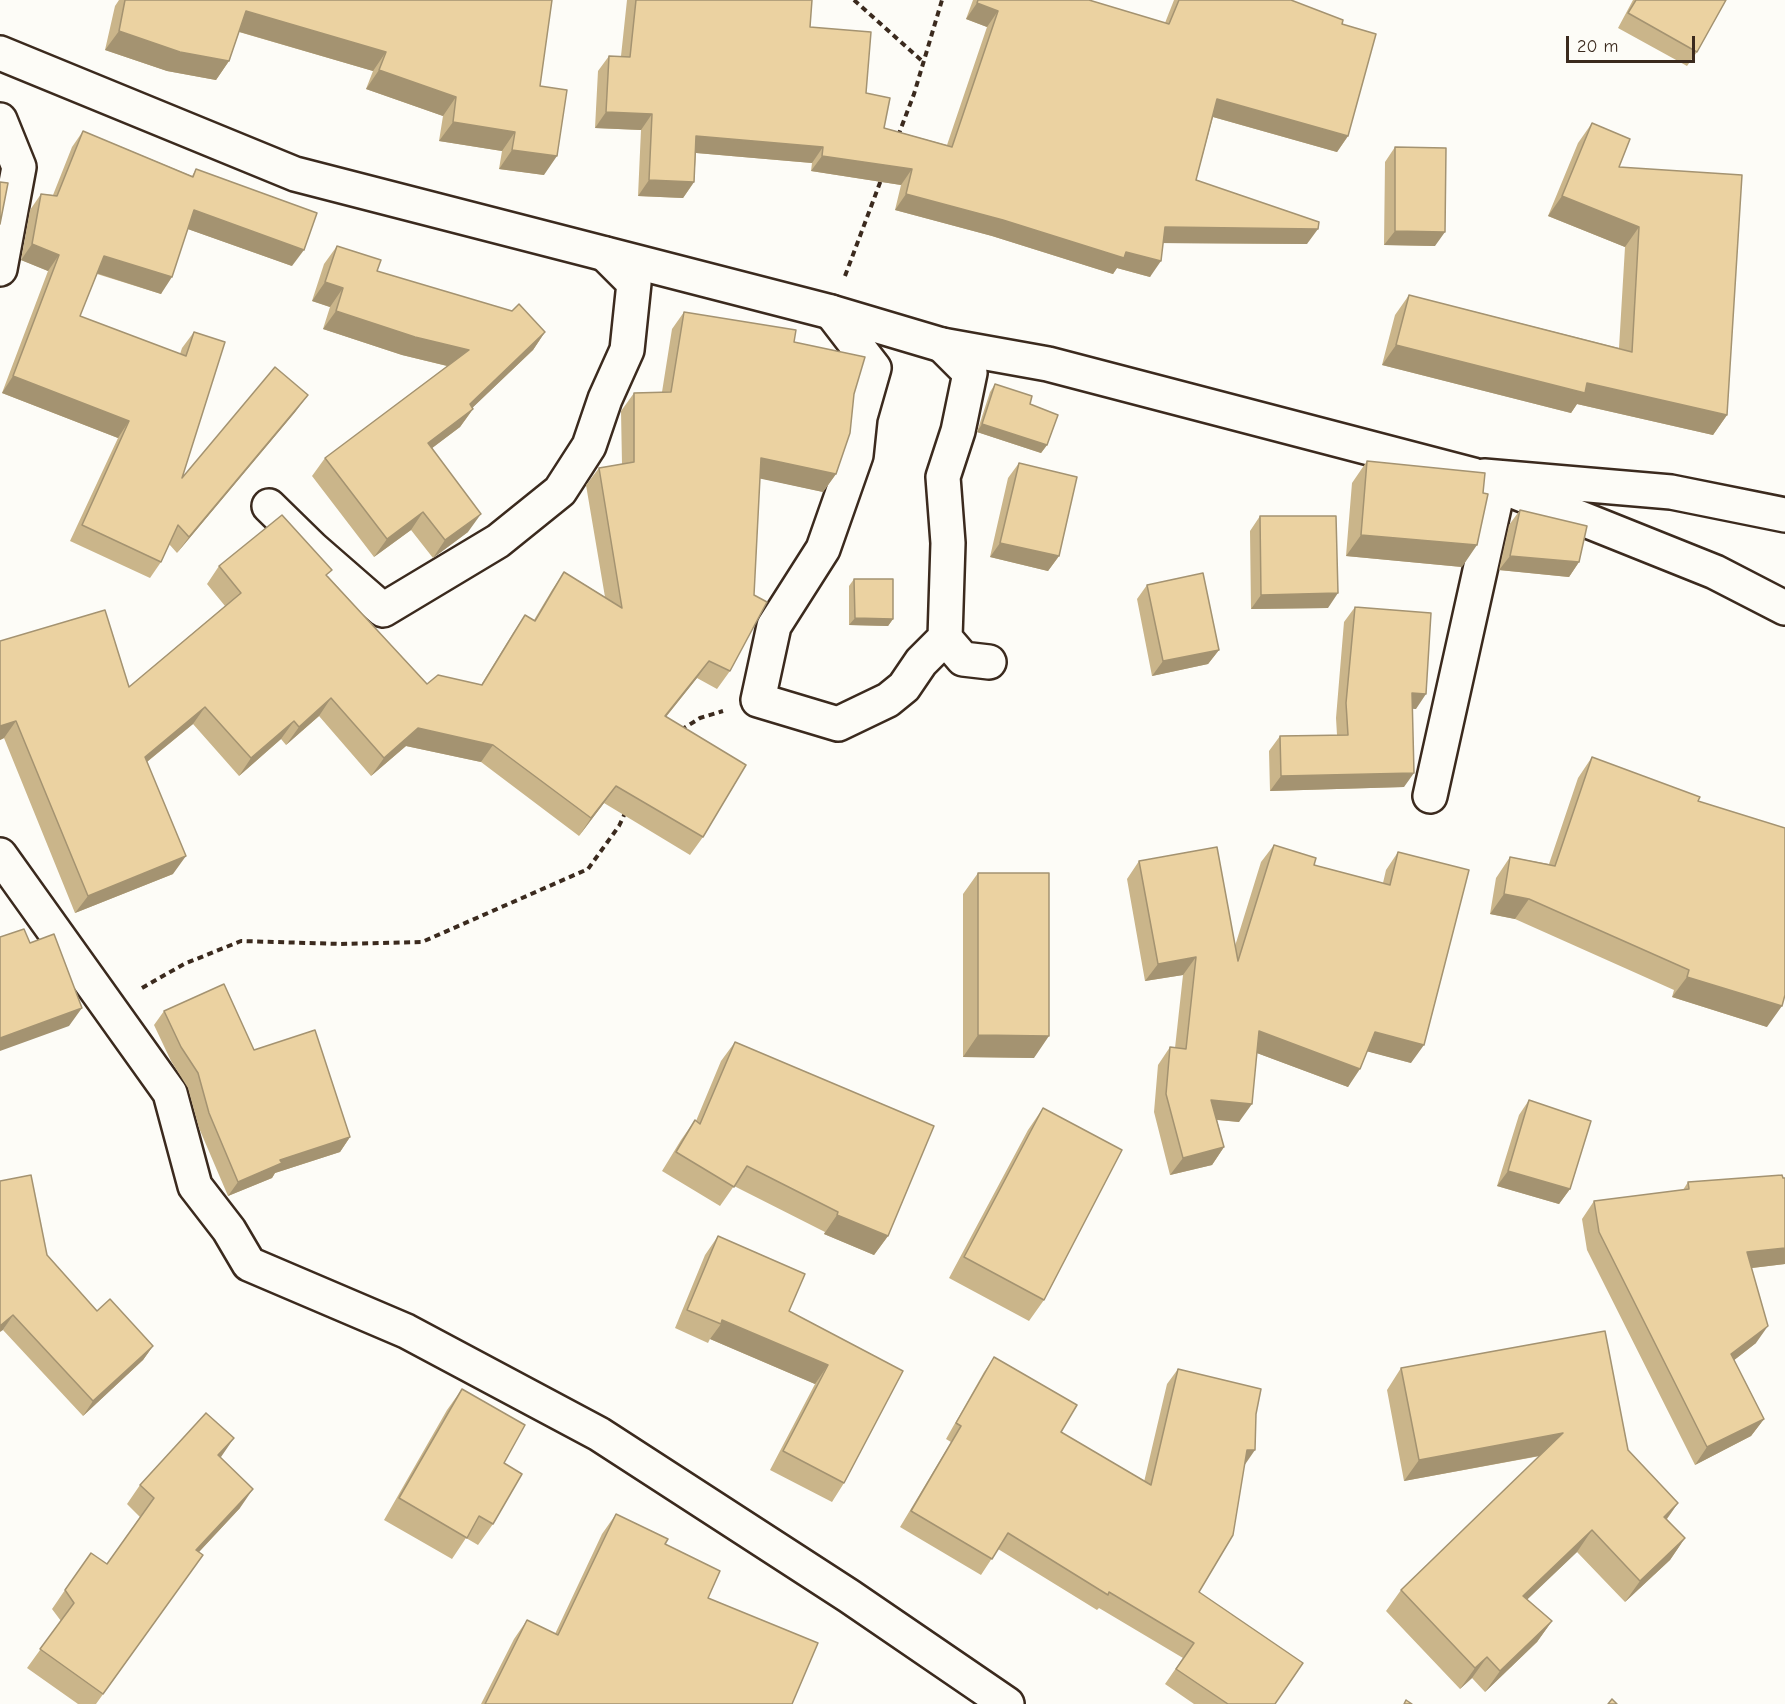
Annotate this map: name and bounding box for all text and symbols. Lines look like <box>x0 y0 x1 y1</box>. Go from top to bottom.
scale bar <box>1569 24 1698 62</box>
text: 20 m <box>1577 36 1618 57</box>

